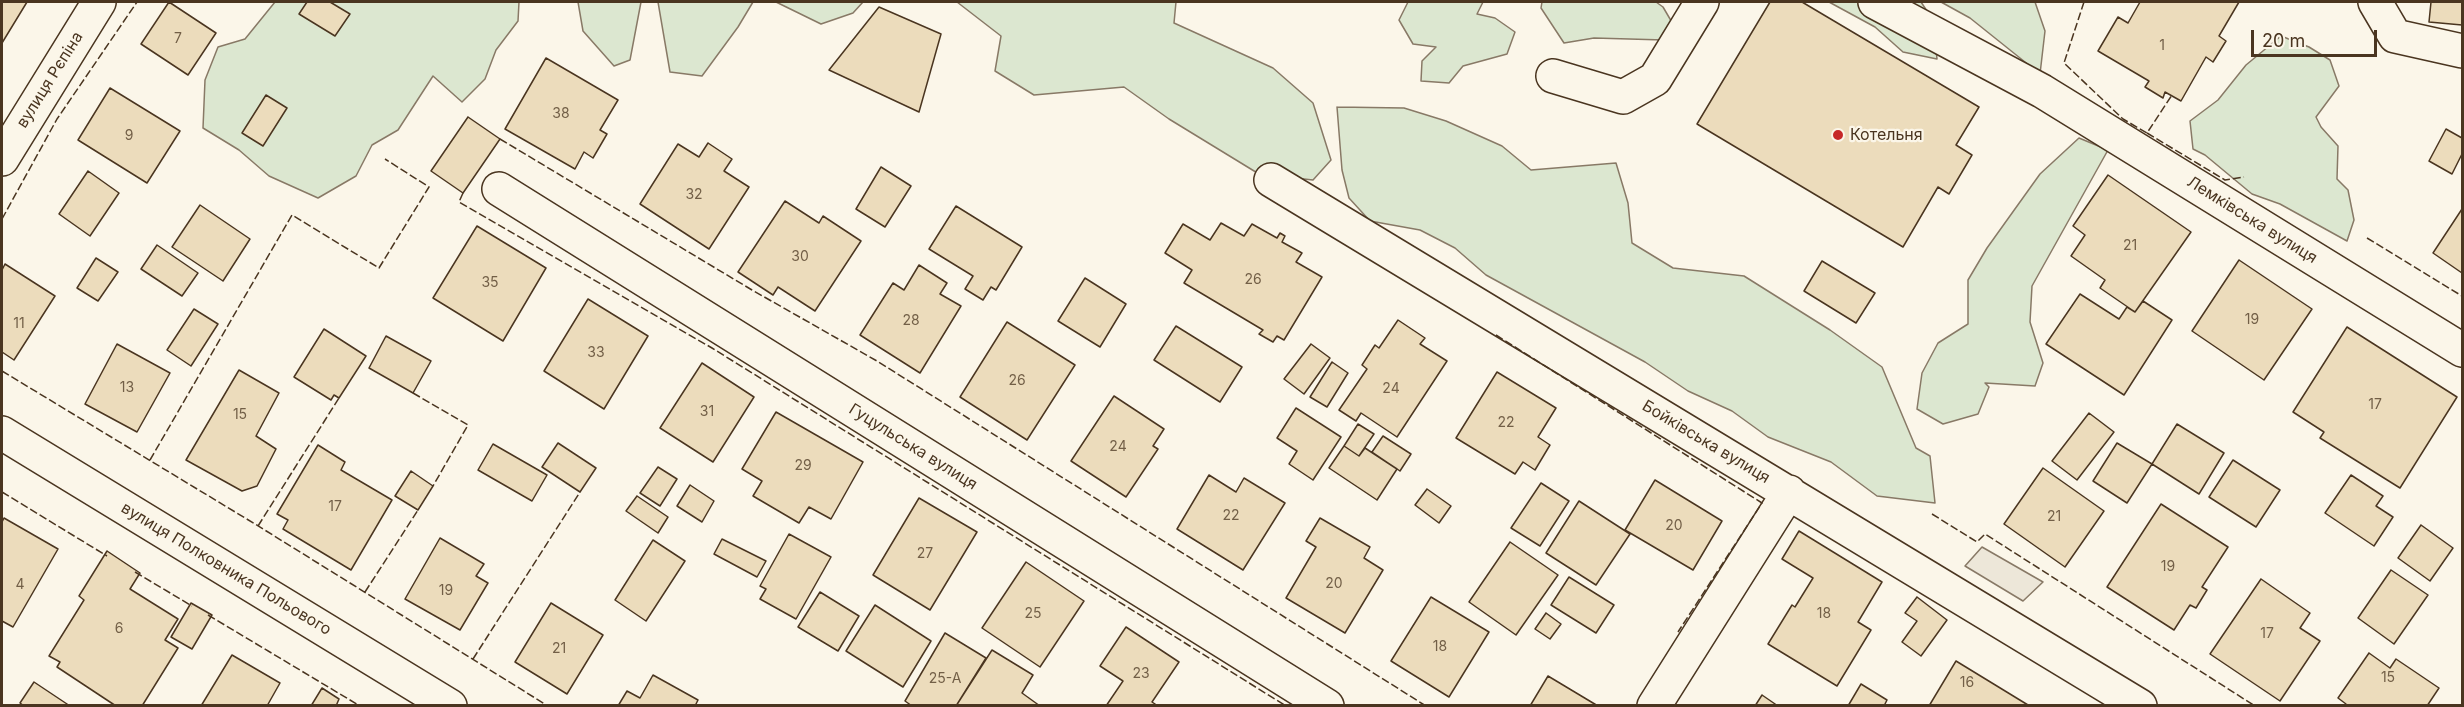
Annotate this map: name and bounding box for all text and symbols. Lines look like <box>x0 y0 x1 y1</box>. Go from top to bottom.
scale bar <box>2254 18 2380 56</box>
street label: вулиця Рєпіна <box>13 28 87 132</box>
text: 20 m <box>2262 30 2305 51</box>
house number: 7 <box>174 31 182 47</box>
house number: 1 <box>2159 38 2165 54</box>
house number: 38 <box>552 106 570 122</box>
place label: Котельня <box>1850 125 1923 145</box>
house number: 9 <box>125 128 133 144</box>
marker: Котельня <box>1831 128 1845 142</box>
street label: Лемківська вулиця <box>2183 172 2321 268</box>
house number: 32 <box>685 187 703 203</box>
house number: 21 <box>2123 238 2137 254</box>
house number: 30 <box>791 249 809 265</box>
house number: 26 <box>1244 272 1262 288</box>
house number: 35 <box>481 275 499 291</box>
house number: 19 <box>2245 312 2259 328</box>
house number: 28 <box>902 313 920 329</box>
house number: 11 <box>13 316 25 332</box>
house number: 33 <box>587 345 605 361</box>
house number: 26 <box>1008 373 1026 389</box>
house number: 13 <box>120 380 134 396</box>
house number: 24 <box>1382 381 1400 397</box>
street label: Бойківська вулиця <box>1639 396 1773 488</box>
house number: 17 <box>2368 397 2382 413</box>
street label: Гуцульська вулиця <box>845 400 981 494</box>
house number: 31 <box>700 404 714 420</box>
house number: 15 <box>233 407 247 423</box>
house number: 22 <box>1497 415 1515 431</box>
house number: 24 <box>1109 439 1127 455</box>
house number: 29 <box>794 458 812 474</box>
street label: вулиця Полковника Польового <box>117 499 335 639</box>
house number: 17 <box>328 499 342 515</box>
house number: 22 <box>1222 508 1240 524</box>
house number: 21 <box>2047 509 2061 525</box>
house number: 20 <box>1665 518 1683 534</box>
house number: 27 <box>917 546 933 562</box>
house number: 19 <box>2161 559 2175 575</box>
house number: 20 <box>1325 576 1343 592</box>
house number: 4 <box>15 577 25 593</box>
house number: 19 <box>439 583 453 599</box>
house number: 25 <box>1024 606 1042 622</box>
house number: 18 <box>1817 606 1831 622</box>
house number: 6 <box>115 621 123 637</box>
house number: 17 <box>2260 626 2274 642</box>
house number: 18 <box>1433 639 1447 655</box>
house number: 21 <box>552 641 566 657</box>
house number: 23 <box>1132 666 1150 682</box>
house number: 15 <box>2381 670 2395 686</box>
house number: 25-А <box>929 671 961 687</box>
house number: 16 <box>1960 675 1974 691</box>

